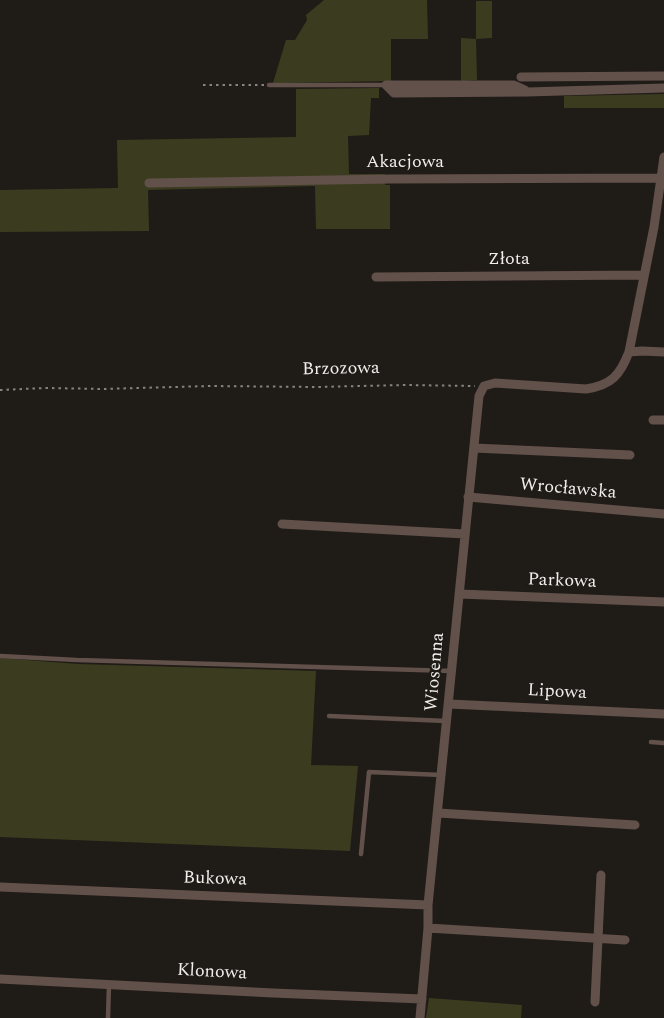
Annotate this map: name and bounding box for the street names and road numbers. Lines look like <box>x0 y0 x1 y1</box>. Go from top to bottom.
street label: Akacjowa <box>366 152 444 174</box>
street label: Złota <box>488 249 530 271</box>
street label: Brzozowa <box>302 359 380 381</box>
street label: Wrocławska <box>519 475 617 505</box>
street label: Parkowa <box>527 570 597 594</box>
street label: Wiosenna <box>422 632 450 712</box>
street label: Lipowa <box>527 681 587 705</box>
street label: Bukowa <box>183 868 247 892</box>
street label: Klonowa <box>176 960 248 986</box>

